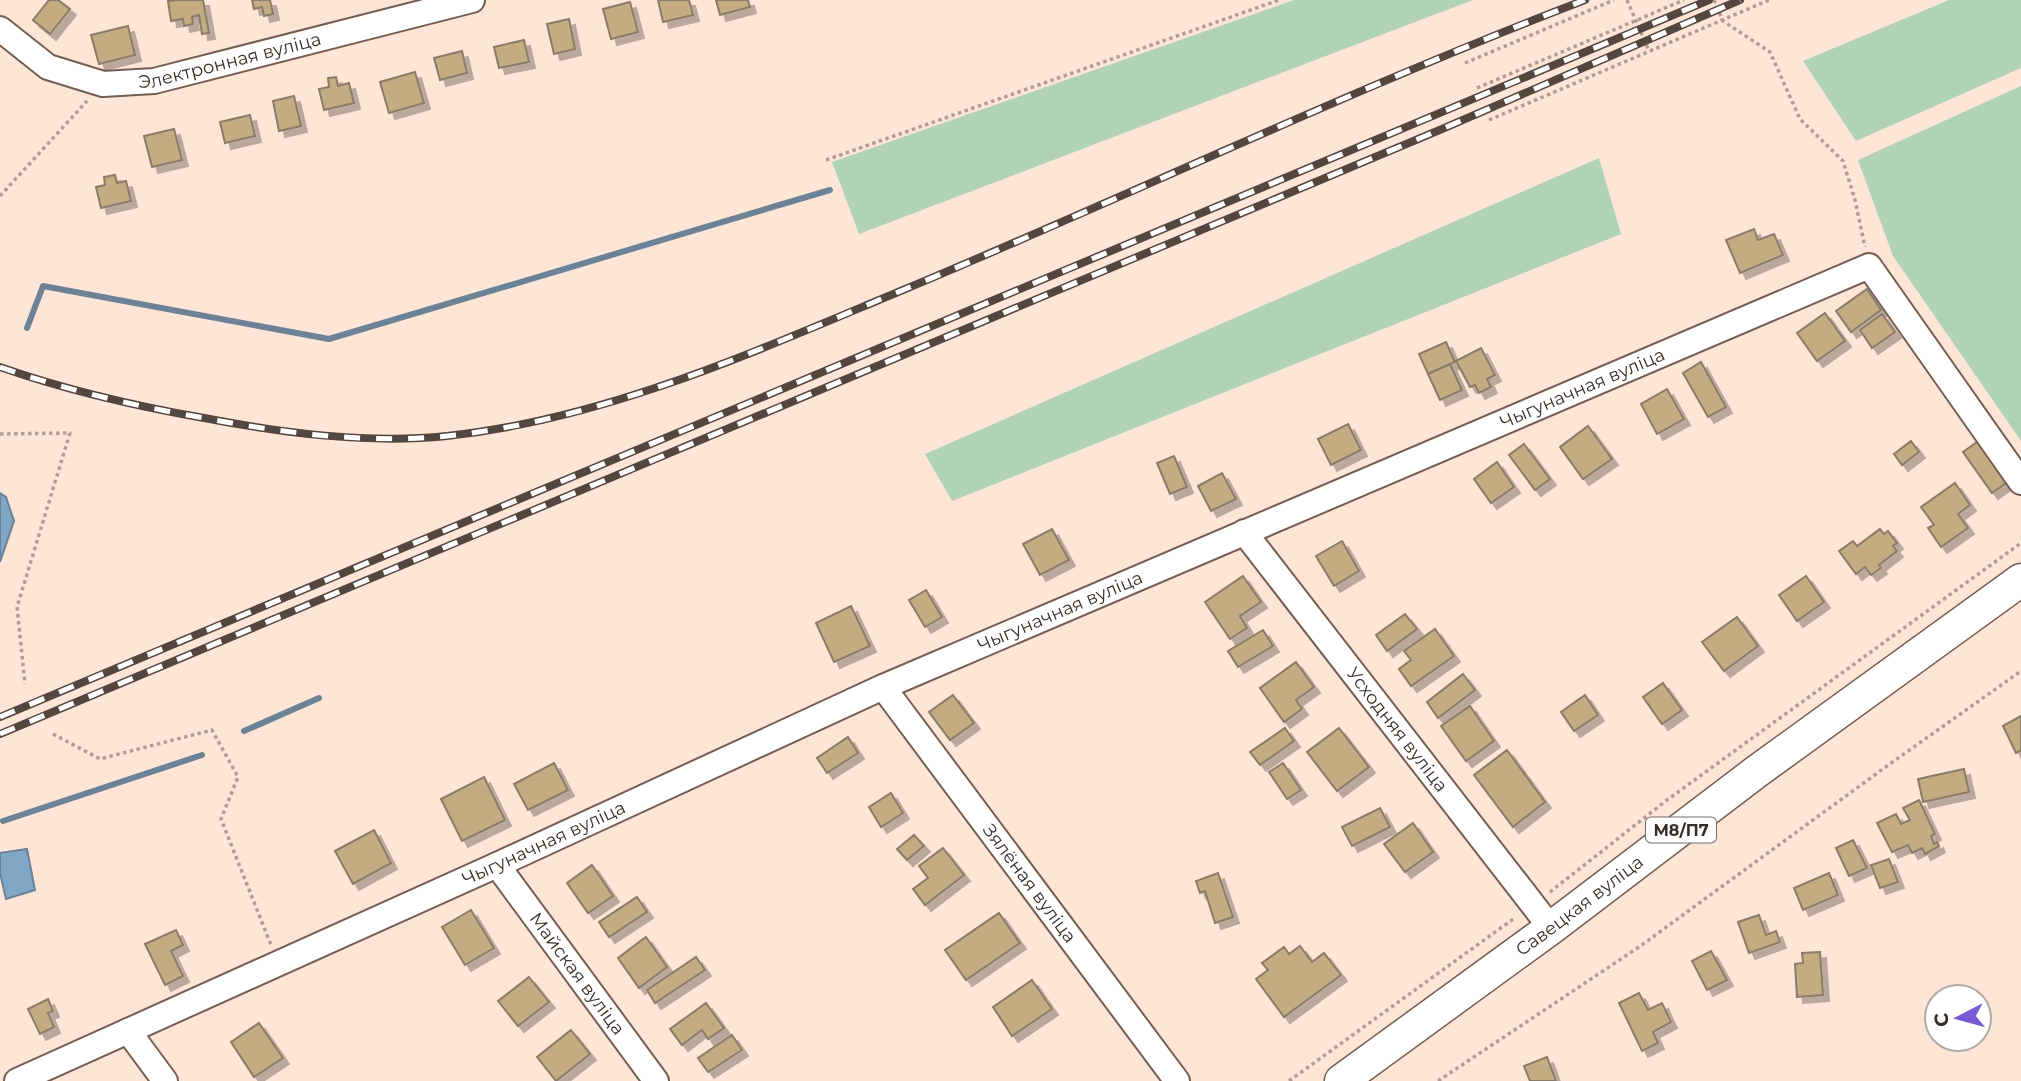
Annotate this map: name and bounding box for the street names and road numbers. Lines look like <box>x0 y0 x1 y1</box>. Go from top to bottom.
street label: Электронная вуліца <box>138 28 323 93</box>
street label: Чыгуначная вуліца <box>1497 343 1668 433</box>
street label: Чыгуначная вуліца <box>974 566 1146 656</box>
street label: Усходняя вуліца <box>1342 663 1452 796</box>
street label: Чыгуначная вуліца <box>459 796 629 890</box>
road number: М8/П7 <box>1646 818 1716 842</box>
street label: Зялёная вуліца <box>978 820 1081 947</box>
street label: Савецкая вуліца <box>1512 851 1648 961</box>
street label: Майская вуліца <box>525 908 629 1039</box>

